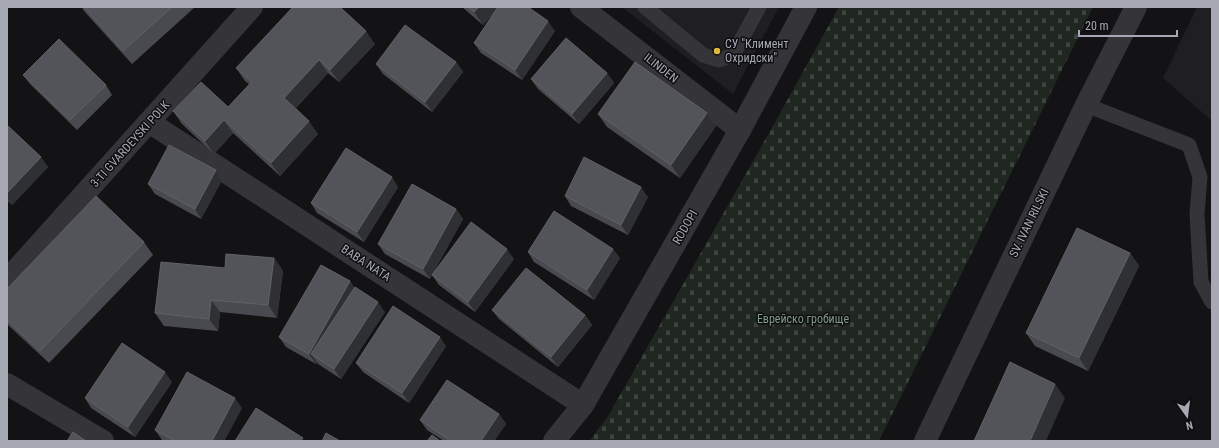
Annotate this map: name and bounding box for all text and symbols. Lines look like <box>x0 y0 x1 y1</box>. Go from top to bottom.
scale bar <box>1079 12 1177 38</box>
text: 20 m <box>1085 19 1109 33</box>
place label: СУ "Климент Охридски" <box>725 37 789 65</box>
marker: СУ "Климент Охридски" <box>712 46 722 56</box>
street label: ILINDEN <box>641 50 681 86</box>
street label: 3-TI GVARDEYSKI POLK <box>88 98 173 190</box>
street label: SV. IVAN RILSKI <box>1006 186 1052 260</box>
street label: RODOPI <box>670 207 700 247</box>
street label: BABA NATA <box>339 242 393 284</box>
park label: Еврейско гробище <box>757 312 849 326</box>
north arrow <box>1167 396 1207 436</box>
text: N <box>1184 418 1194 432</box>

